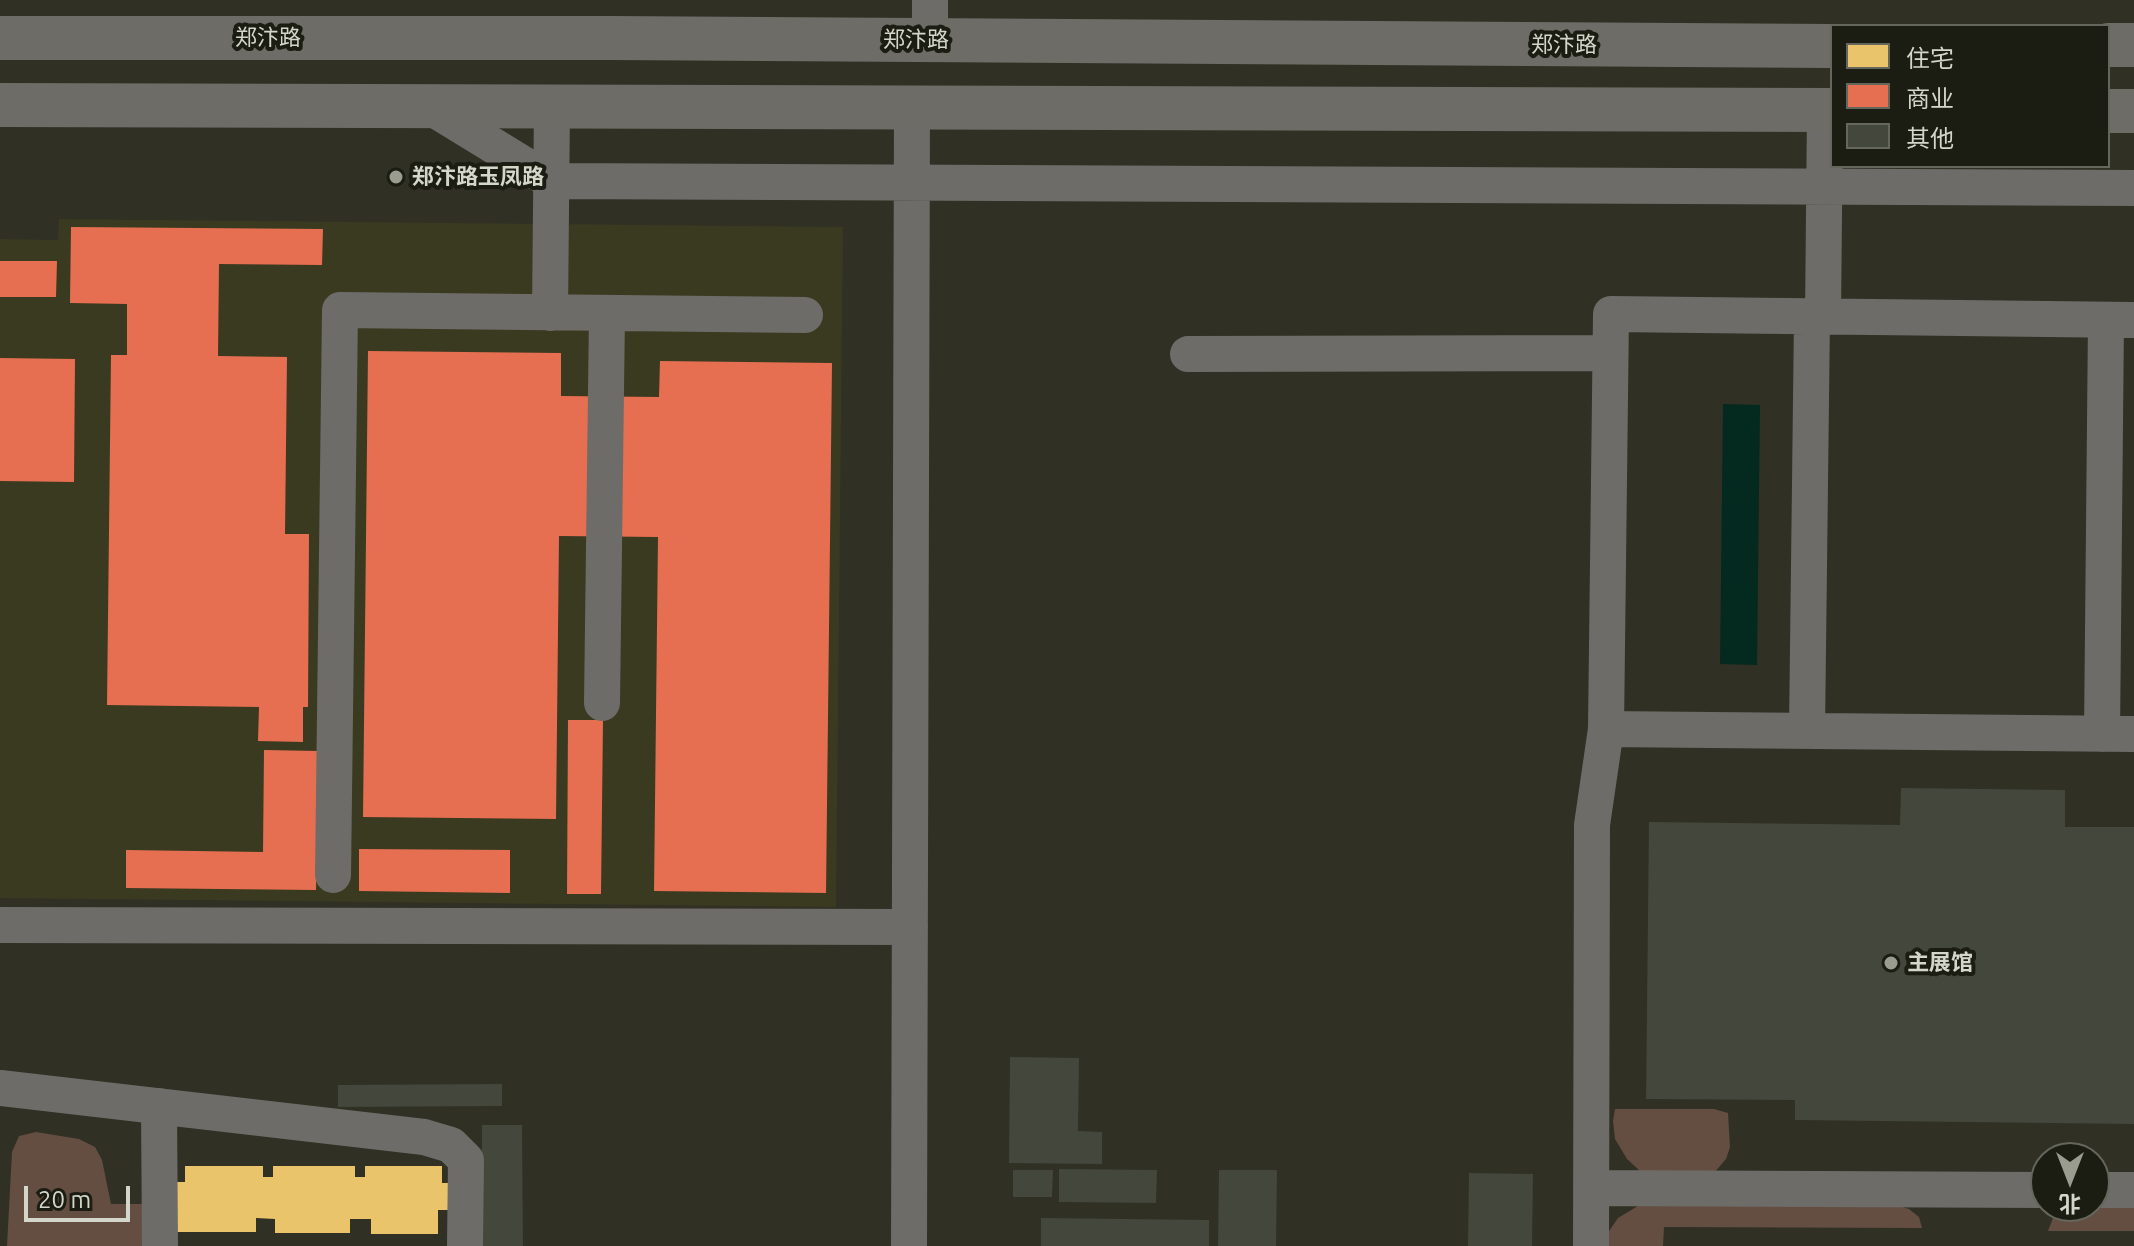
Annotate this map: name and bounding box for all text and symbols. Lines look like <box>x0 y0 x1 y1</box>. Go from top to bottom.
legend <box>1830 24 2110 168</box>
street label: 郑汴路 <box>235 25 301 51</box>
street label: 郑汴路 <box>883 27 949 53</box>
street label: 郑汴路 <box>1531 32 1597 58</box>
text: 住宅 <box>1906 45 1954 72</box>
text: 商业 <box>1906 85 1954 112</box>
text: 其他 <box>1906 125 1954 152</box>
place label: 郑汴路玉凤路 <box>412 164 544 190</box>
marker: 郑汴路玉凤路 <box>387 168 405 186</box>
place label: 主展馆 <box>1907 950 1973 976</box>
marker: 主展馆 <box>1882 954 1900 972</box>
north arrow <box>2030 1142 2110 1222</box>
scale bar <box>28 1170 134 1220</box>
text: 20 m <box>38 1186 91 1213</box>
text: 北 <box>2059 1192 2081 1217</box>

